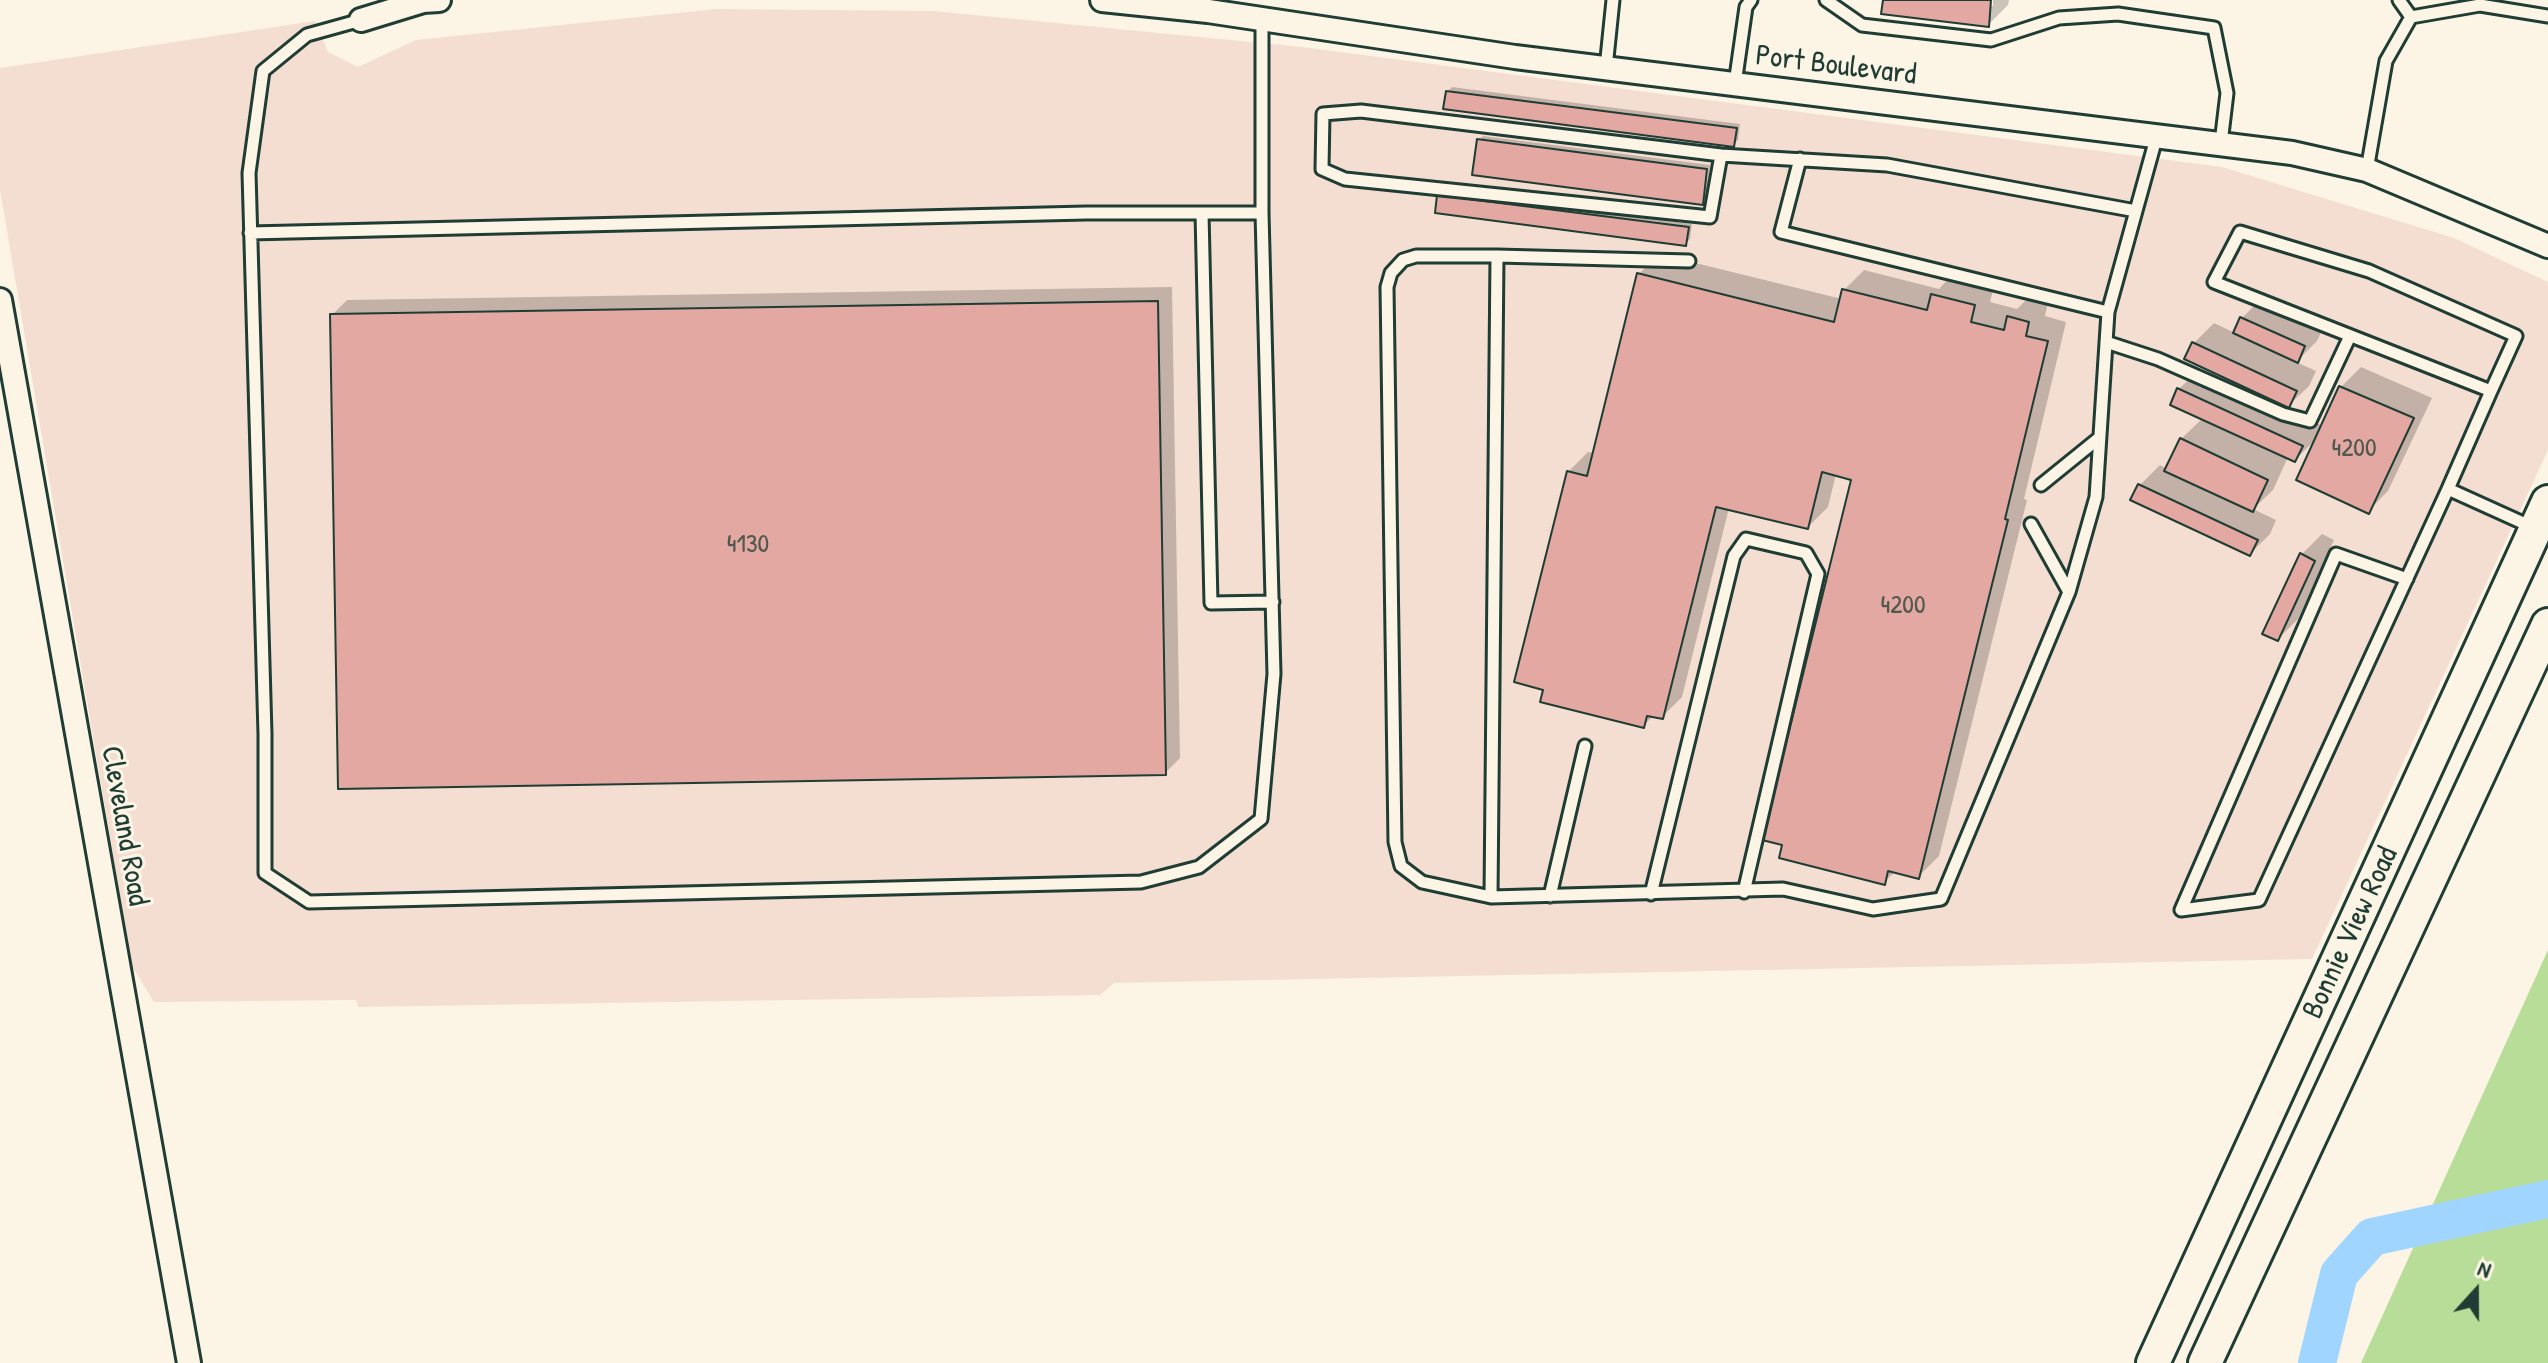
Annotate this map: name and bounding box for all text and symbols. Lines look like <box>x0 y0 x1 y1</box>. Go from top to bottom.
street label: Port Boulevard <box>1754 38 1918 94</box>
house number: 4200 <box>2331 433 2377 465</box>
house number: 4130 <box>727 529 769 561</box>
house number: 4200 <box>1880 590 1926 622</box>
street label: Cleveland Road <box>92 743 156 909</box>
street label: Bonnie View Road <box>2295 841 2407 1025</box>
north arrow <box>2436 1251 2516 1331</box>
text: N <box>2474 1252 2495 1285</box>

